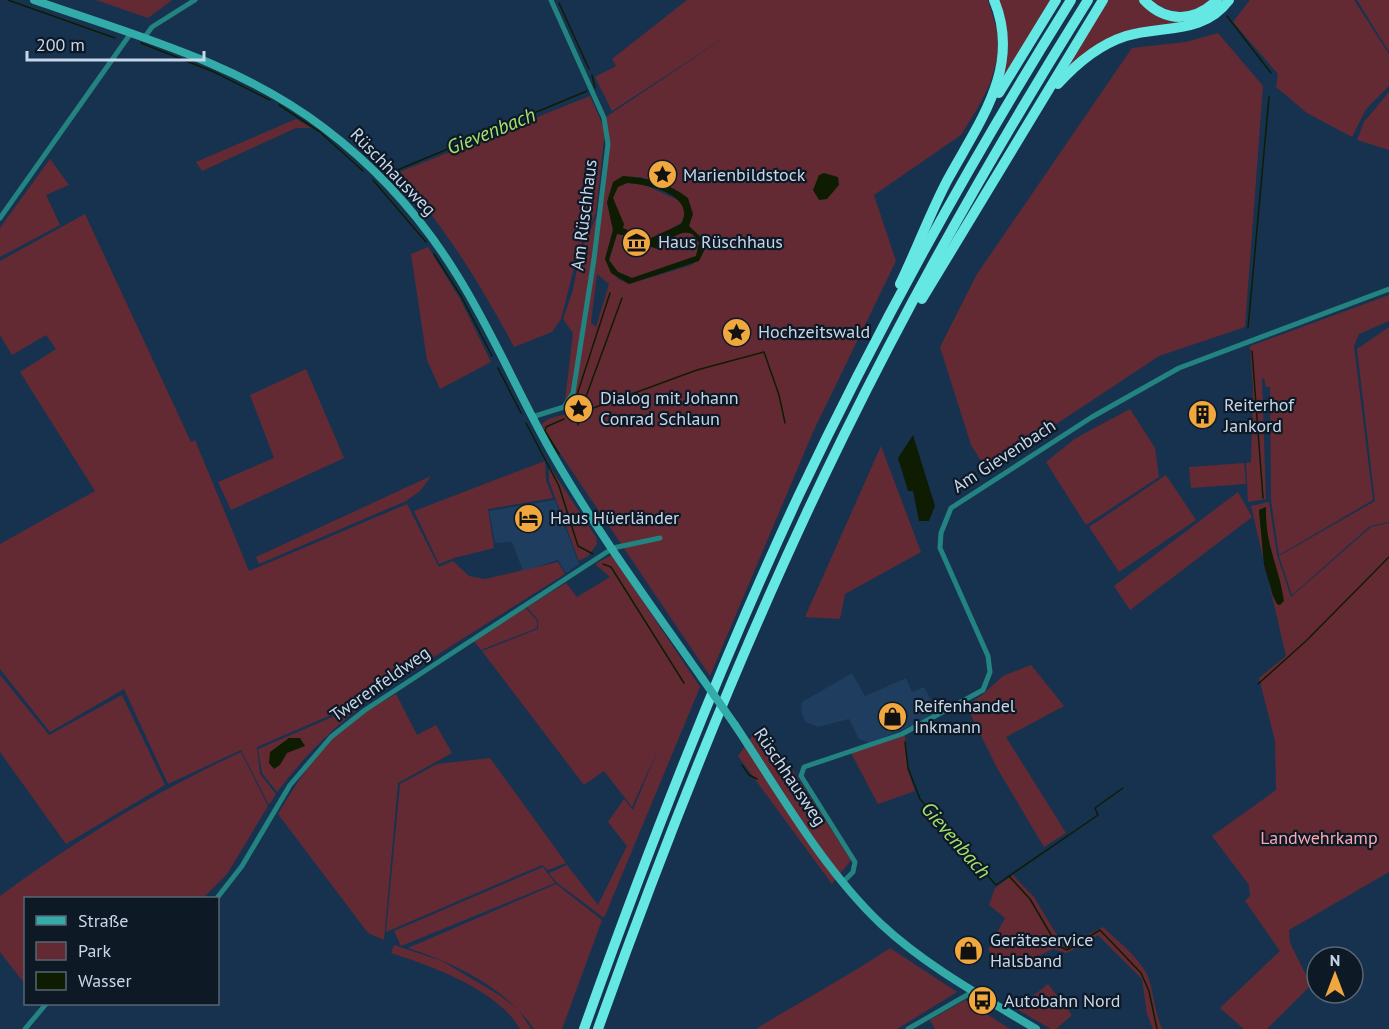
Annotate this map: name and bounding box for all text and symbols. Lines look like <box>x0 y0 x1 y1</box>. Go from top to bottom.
scale bar <box>27 24 204 62</box>
text: 200 m <box>36 33 85 56</box>
water label: Gievenbach <box>443 101 539 161</box>
street label: Rüschhausweg <box>346 123 441 220</box>
street label: Am Rüschhaus <box>565 158 602 272</box>
place icon: Marienbildstock <box>646 159 678 191</box>
place label: Marienbildstock <box>683 163 806 186</box>
museum icon: Haus Rüschhaus <box>621 226 653 258</box>
place label: Haus Rüschhaus <box>658 230 783 253</box>
place icon: Hochzeitswald <box>721 316 753 348</box>
place label: Hochzeitswald <box>758 320 870 343</box>
place label: Dialog mit Johann Conrad Schlaun <box>600 386 739 430</box>
place icon: Dialog mit Johann Conrad Schlaun <box>563 392 595 424</box>
place label: Reiterhof Jankord <box>1223 393 1295 437</box>
building icon: Reiterhof Jankord <box>1187 399 1219 431</box>
street label: Am Gievenbach <box>948 414 1060 498</box>
hotel icon: Haus Hüerländer <box>513 502 545 534</box>
place label: Haus Hüerländer <box>550 506 679 529</box>
street label: Twerenfeldweg <box>326 641 434 726</box>
place label: Reifenhandel Inkmann <box>914 694 1016 738</box>
shop icon: Reifenhandel Inkmann <box>877 700 909 732</box>
street label: Rüschhausweg <box>749 723 832 830</box>
water label: Gievenbach <box>916 796 996 884</box>
park label: Landwehrkamp <box>1260 826 1378 849</box>
legend <box>24 897 219 1005</box>
text: Straße <box>78 909 129 932</box>
place label: Geräteservice Halsband <box>990 928 1093 972</box>
shop icon: Geräteservice Halsband <box>953 934 985 966</box>
text: Park <box>78 939 111 962</box>
north arrow <box>1305 945 1365 1005</box>
text: N <box>1330 950 1340 970</box>
text: Wasser <box>78 969 132 992</box>
bus stop icon: Autobahn Nord <box>967 985 999 1017</box>
place label: Autobahn Nord <box>1004 989 1121 1012</box>

